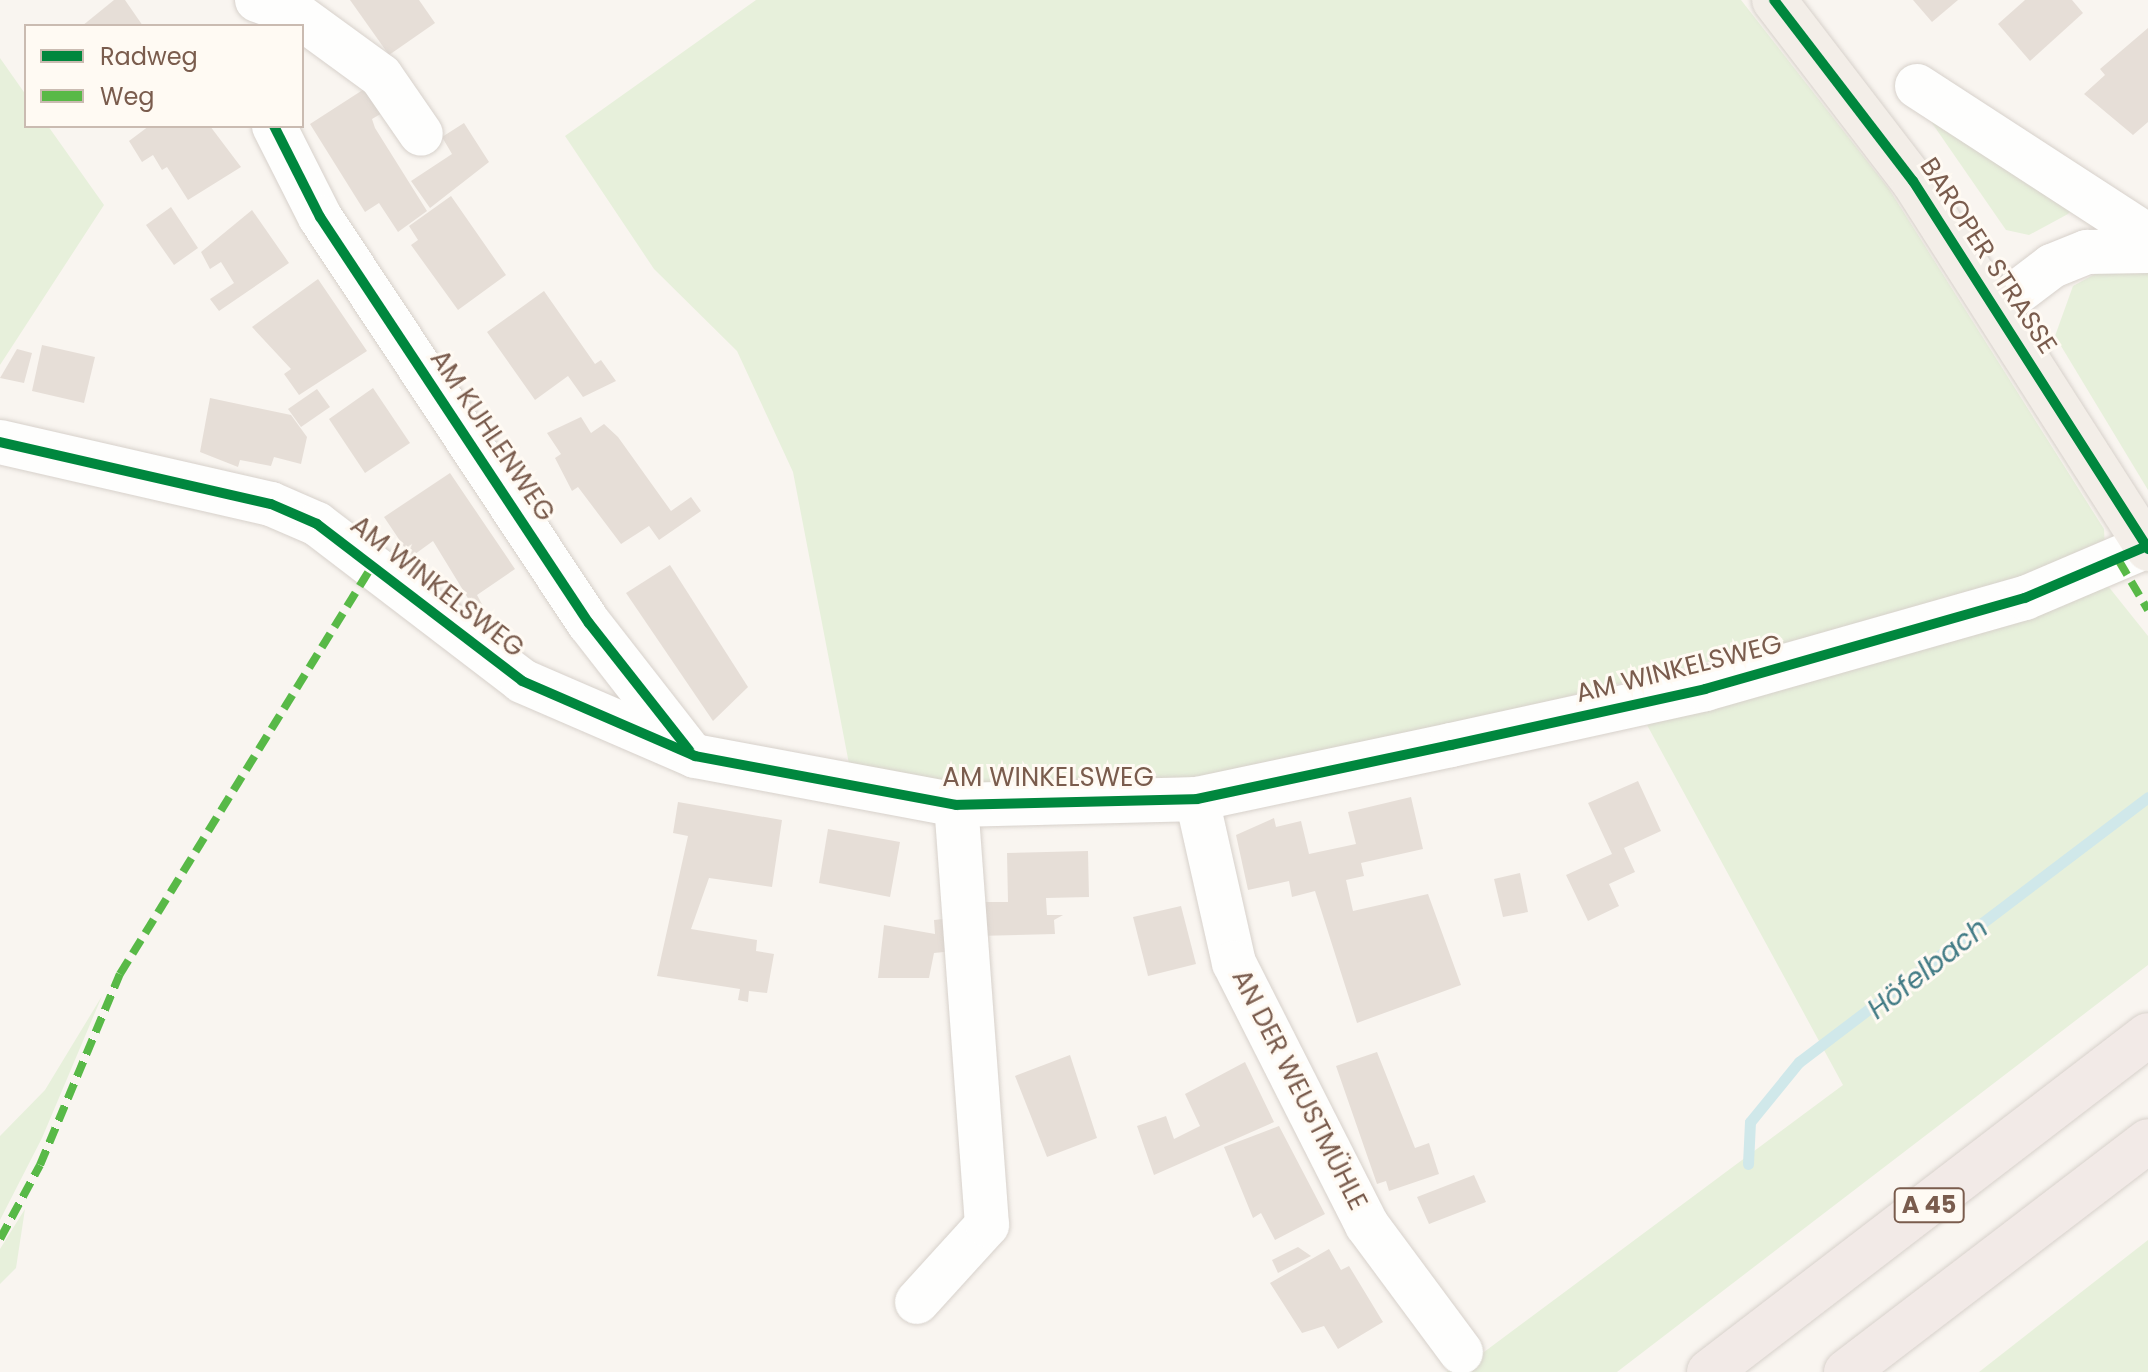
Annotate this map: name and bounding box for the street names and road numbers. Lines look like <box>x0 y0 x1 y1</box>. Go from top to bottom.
street label: BAROPER STRASSE <box>1913 152 2063 360</box>
street label: AM KUHLENWEG <box>423 344 561 528</box>
street label: AM WINKELSWEG <box>344 510 530 664</box>
street label: AM WINKELSWEG <box>1573 628 1785 710</box>
street label: AM WINKELSWEG <box>942 762 1154 794</box>
street label: AN DER WEUSTMÜHLE <box>1225 965 1373 1215</box>
road number: A 45 <box>1893 1185 1965 1225</box>

